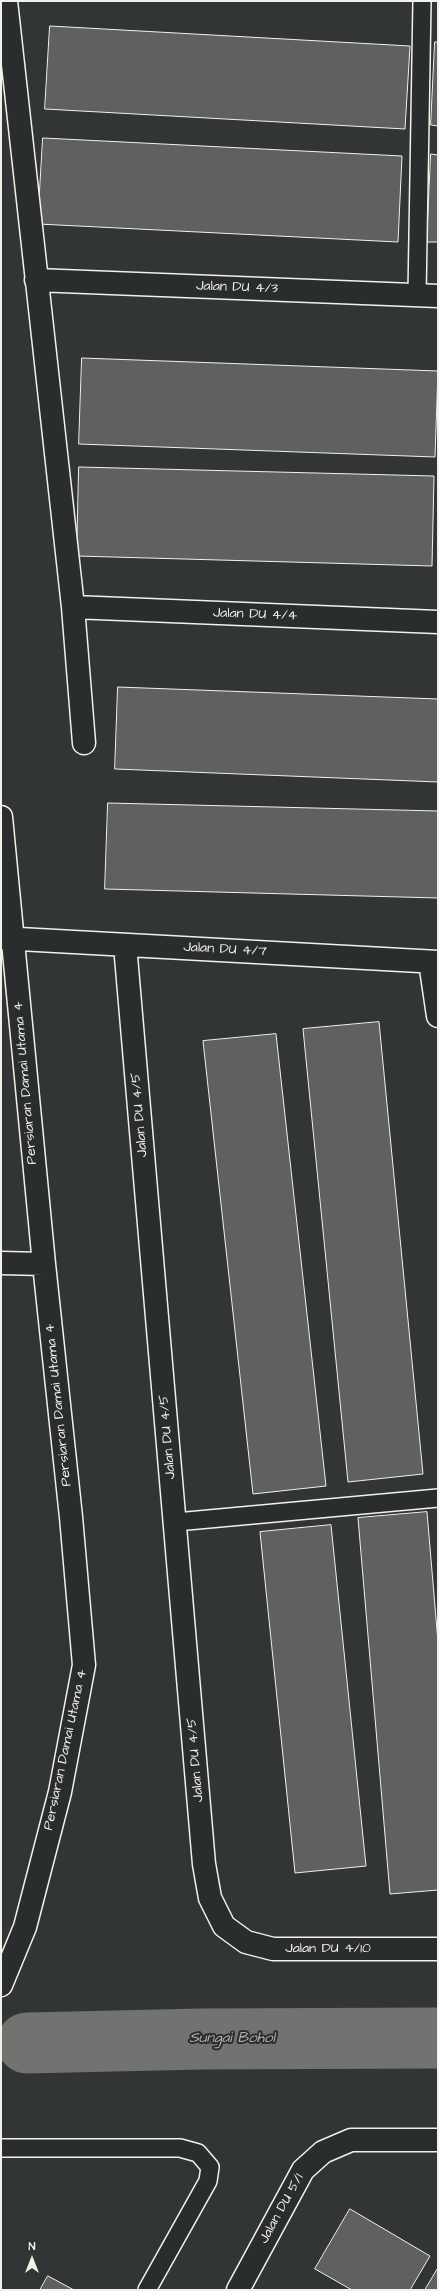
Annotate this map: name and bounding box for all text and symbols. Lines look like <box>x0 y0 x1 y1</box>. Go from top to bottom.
street label: Jalan DU 4/3 <box>196 278 278 298</box>
street label: Jalan DU 4/4 <box>213 605 297 625</box>
street label: Jalan DU 4/7 <box>183 939 267 961</box>
street label: Persiaran Damai Utama 4 <box>10 1001 42 1165</box>
street label: Jalan DU 4/5 <box>128 1072 152 1158</box>
street label: Persiaran Damai Utama 4 <box>42 1323 76 1487</box>
street label: Jalan DU 4/5 <box>156 1394 180 1480</box>
street label: Persiaran Damai Utama 4 <box>41 1668 91 1832</box>
street label: Jalan DU 4/5 <box>184 1717 208 1803</box>
street label: Jalan DU 4/10 <box>285 1941 371 1957</box>
water label: Sungai Bohol <box>189 2030 275 2048</box>
street label: Jalan DU 5/1 <box>256 2171 308 2247</box>
north arrow <box>12 2239 52 2279</box>
text: N <box>29 2239 35 2254</box>

